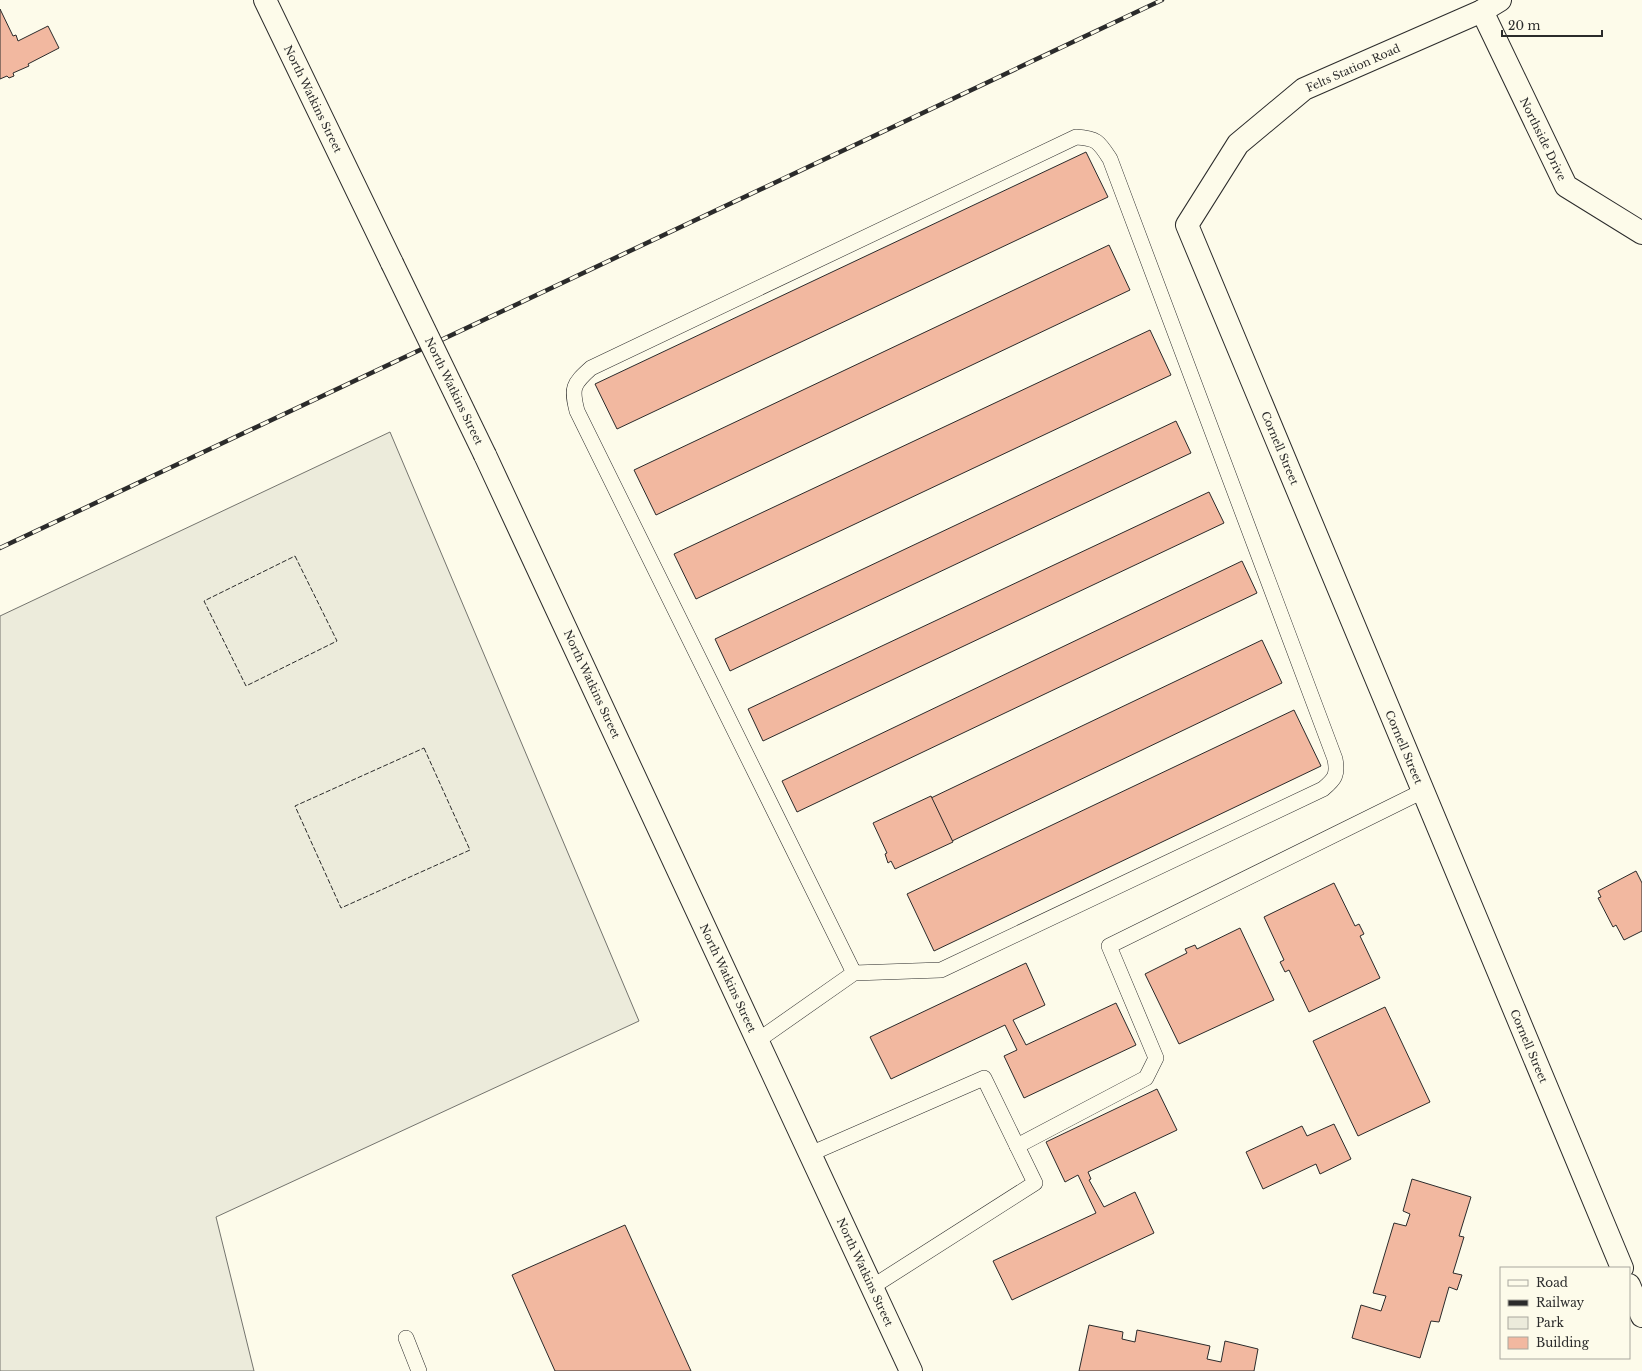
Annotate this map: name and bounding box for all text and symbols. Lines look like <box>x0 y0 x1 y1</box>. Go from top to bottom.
scale bar <box>1502 12 1602 38</box>
text: 20 m <box>1508 18 1540 33</box>
street label: Felts Station Road <box>1304 41 1403 95</box>
street label: North Watkins Street <box>281 43 346 156</box>
street label: Northside Drive <box>1517 95 1569 183</box>
street label: North Watkins Street <box>422 335 487 448</box>
street label: Cornell Street <box>1258 409 1302 488</box>
street label: North Watkins Street <box>561 628 624 741</box>
street label: Cornell Street <box>1382 708 1426 787</box>
street label: North Watkins Street <box>697 922 760 1035</box>
street label: Cornell Street <box>1507 1007 1551 1086</box>
street label: North Watkins Street <box>834 1216 897 1329</box>
legend <box>1500 1267 1630 1359</box>
text: Road <box>1536 1275 1568 1290</box>
text: Railway <box>1536 1295 1585 1310</box>
text: Park <box>1536 1315 1564 1330</box>
text: Building <box>1536 1335 1590 1350</box>

